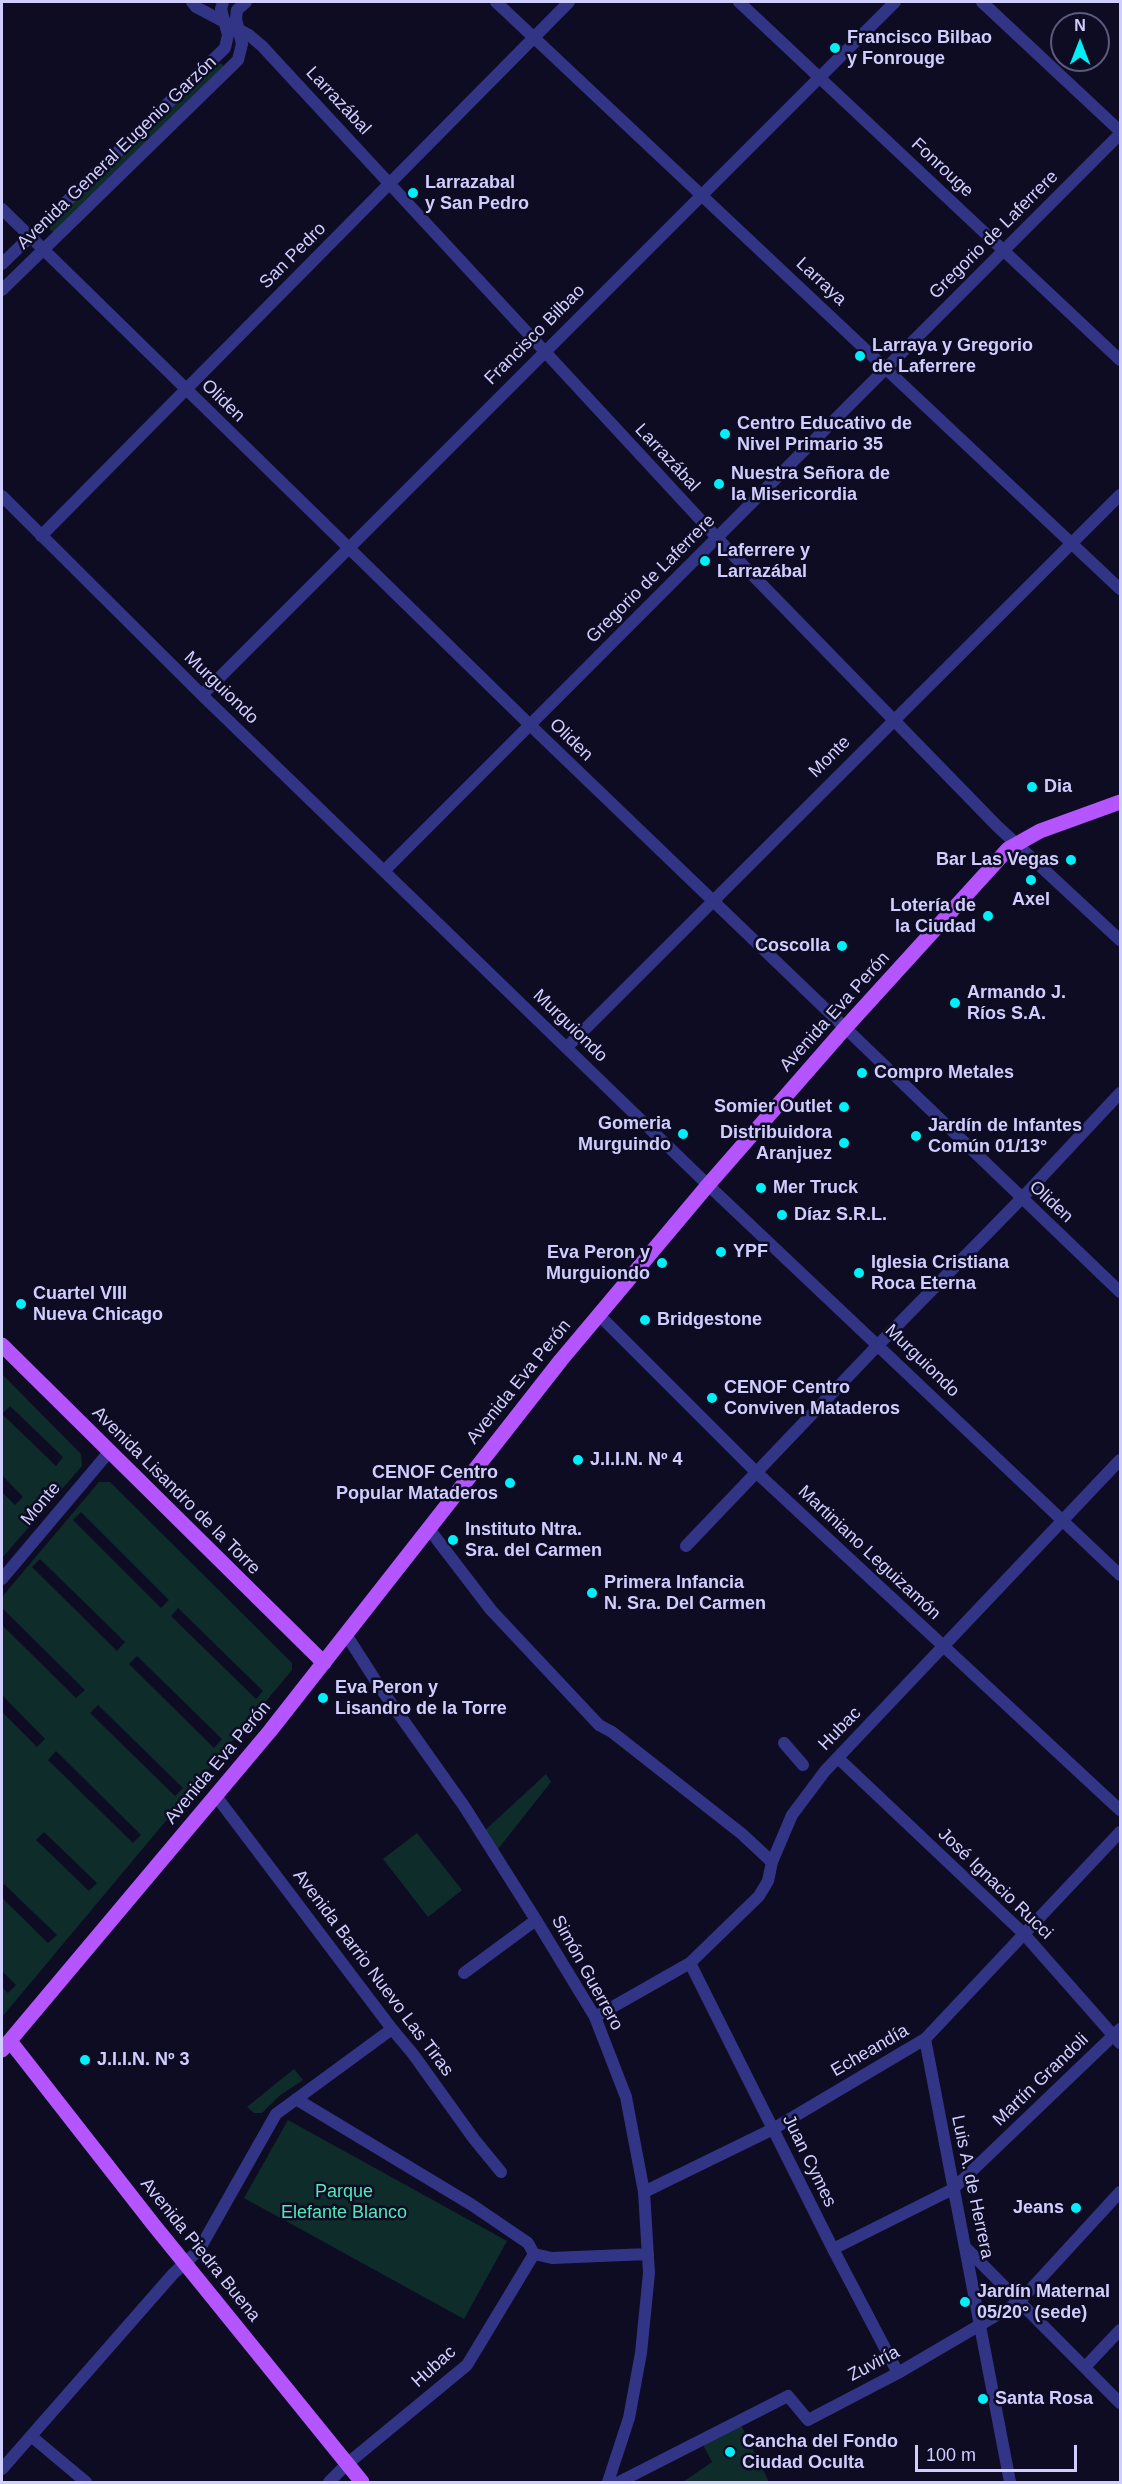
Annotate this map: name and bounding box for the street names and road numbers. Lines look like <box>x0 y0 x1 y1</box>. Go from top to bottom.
street label: Avenida General Eugenio Garzón <box>13 52 221 254</box>
street label: Larrazábal <box>301 63 375 139</box>
street label: Fonrouge <box>906 134 978 202</box>
street label: Gregorio de Laferrere <box>925 166 1063 304</box>
street label: San Pedro <box>255 218 331 294</box>
street label: Larraya <box>791 253 851 311</box>
street label: Francisco Bilbao <box>480 280 590 390</box>
street label: Oliden <box>197 375 249 427</box>
street label: Larrazábal <box>630 420 704 496</box>
street label: Gregorio de Laferrere <box>582 510 720 648</box>
street label: Murguiondo <box>179 647 263 729</box>
street label: Oliden <box>545 714 597 766</box>
street label: Monte <box>805 732 855 782</box>
street label: Avenida Eva Perón <box>776 948 894 1076</box>
street label: Murguiondo <box>528 985 612 1067</box>
street label: Oliden <box>1025 1176 1077 1228</box>
street label: Avenida Eva Perón <box>462 1315 576 1449</box>
street label: Murguiondo <box>880 1320 964 1402</box>
street label: Avenida Lisandro de la Torre <box>87 1402 265 1580</box>
street label: Monte <box>17 1478 65 1530</box>
street label: Martiniano Leguizamón <box>793 1481 945 1625</box>
street label: Avenida Eva Perón <box>160 1697 276 1829</box>
street label: Hubac <box>814 1703 866 1755</box>
street label: José Ignacio Rucci <box>933 1824 1057 1944</box>
street label: Avenida Barrio Nuevo Las Tiras <box>288 1865 458 2081</box>
street label: Simón Guerrero <box>547 1912 627 2034</box>
street label: Echeandía <box>827 2020 913 2082</box>
street label: Martín Grandoli <box>989 2029 1093 2131</box>
street label: Juan Cymes <box>777 2111 841 2211</box>
street label: Luis A. de Herrera <box>946 2113 998 2261</box>
street label: Avenida Piedra Buena <box>135 2174 265 2326</box>
street label: Hubac <box>407 2342 461 2392</box>
street label: Zuviría <box>845 2342 903 2386</box>

